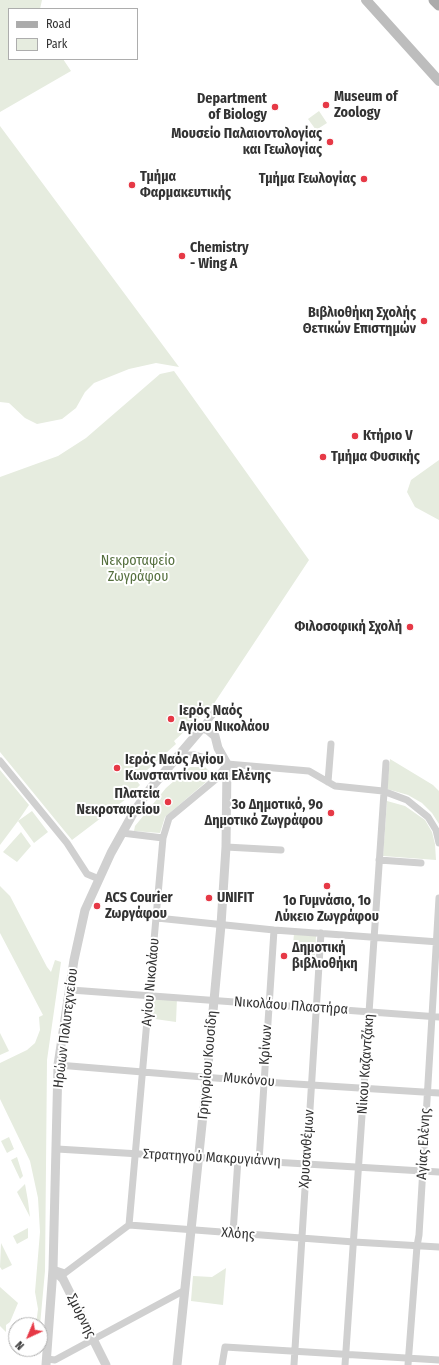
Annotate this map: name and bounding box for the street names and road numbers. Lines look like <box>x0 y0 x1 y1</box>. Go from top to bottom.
street label: Αγίου Νικολάου <box>139 937 163 1027</box>
street label: Ηρώων Πολυτεχνείου <box>50 967 82 1089</box>
street label: Νικολάου Πλαστήρα <box>233 994 349 1018</box>
street label: Γρηγορίου Κουσίδη <box>195 1010 221 1120</box>
street label: Νίκου Καζαντζάκη <box>354 1013 378 1115</box>
street label: Κρίνων <box>256 1024 276 1066</box>
street label: Μυκόνου <box>223 1069 275 1091</box>
street label: Αγίας Ελένης <box>414 1108 434 1180</box>
street label: Χρυσανθέμων <box>296 1109 318 1189</box>
street label: Στρατηγού Μακρυγιάννη <box>143 1146 281 1170</box>
street label: Χλόης <box>221 1224 255 1244</box>
street label: Σμύρνης <box>63 1291 99 1341</box>

